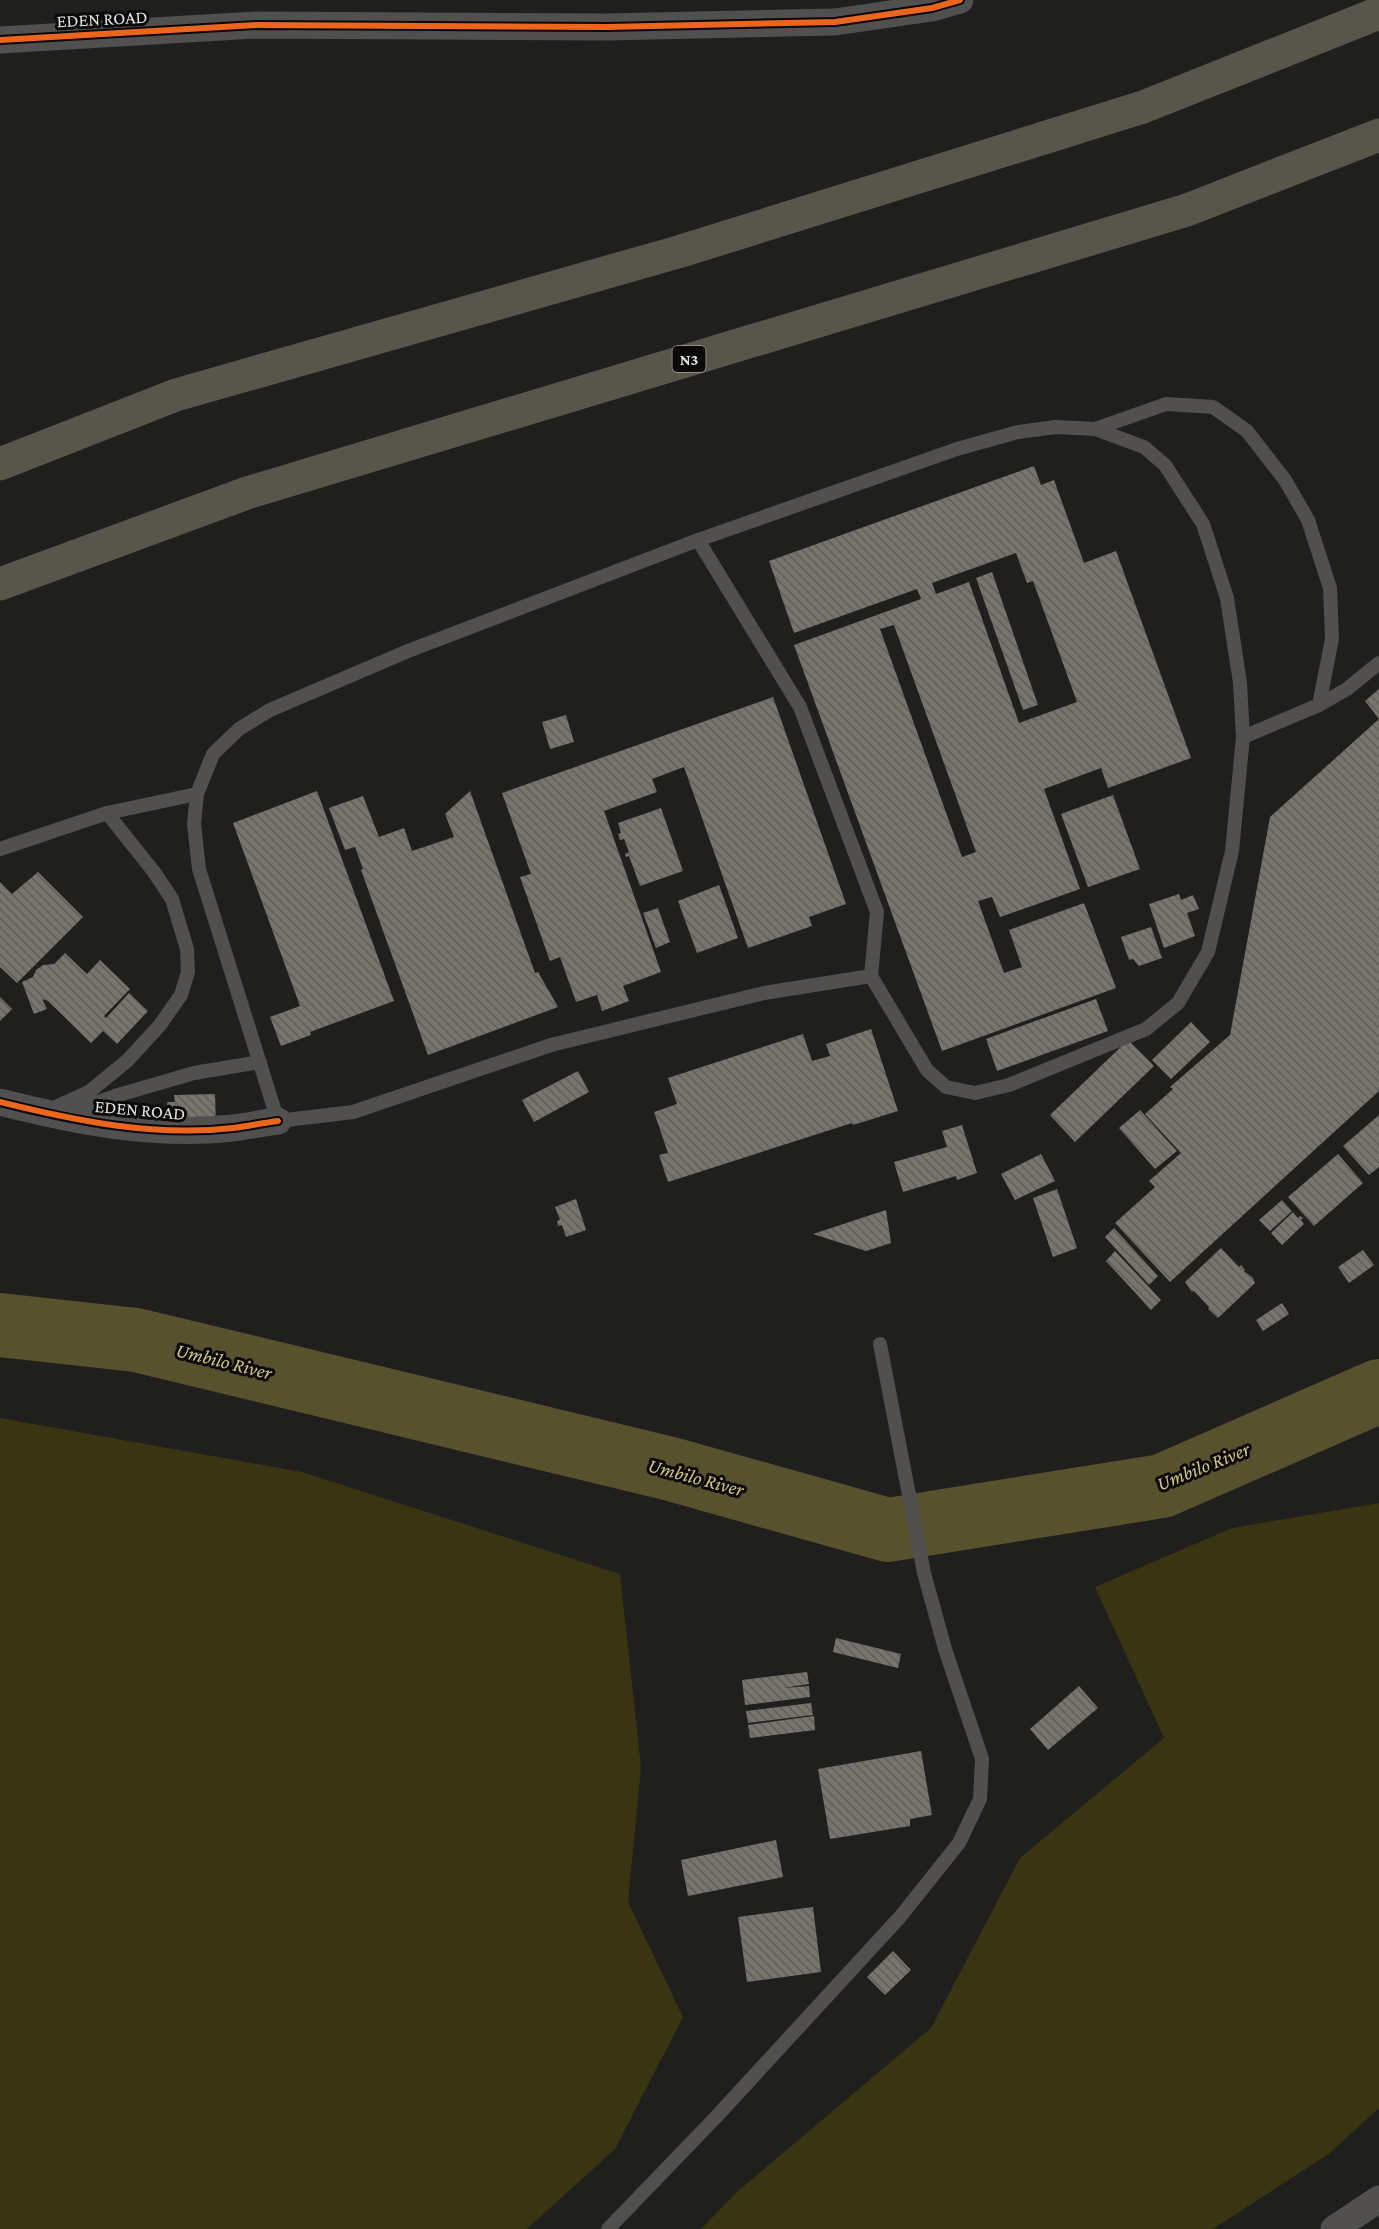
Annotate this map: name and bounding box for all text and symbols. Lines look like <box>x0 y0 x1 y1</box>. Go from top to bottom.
street label: EDEN ROAD <box>56 7 148 31</box>
road number: N3 <box>672 346 706 372</box>
street label: EDEN ROAD <box>94 1096 186 1124</box>
water label: Umbilo River <box>174 1338 275 1384</box>
water label: Umbilo River <box>1153 1437 1254 1495</box>
water label: Umbilo River <box>646 1454 747 1501</box>

